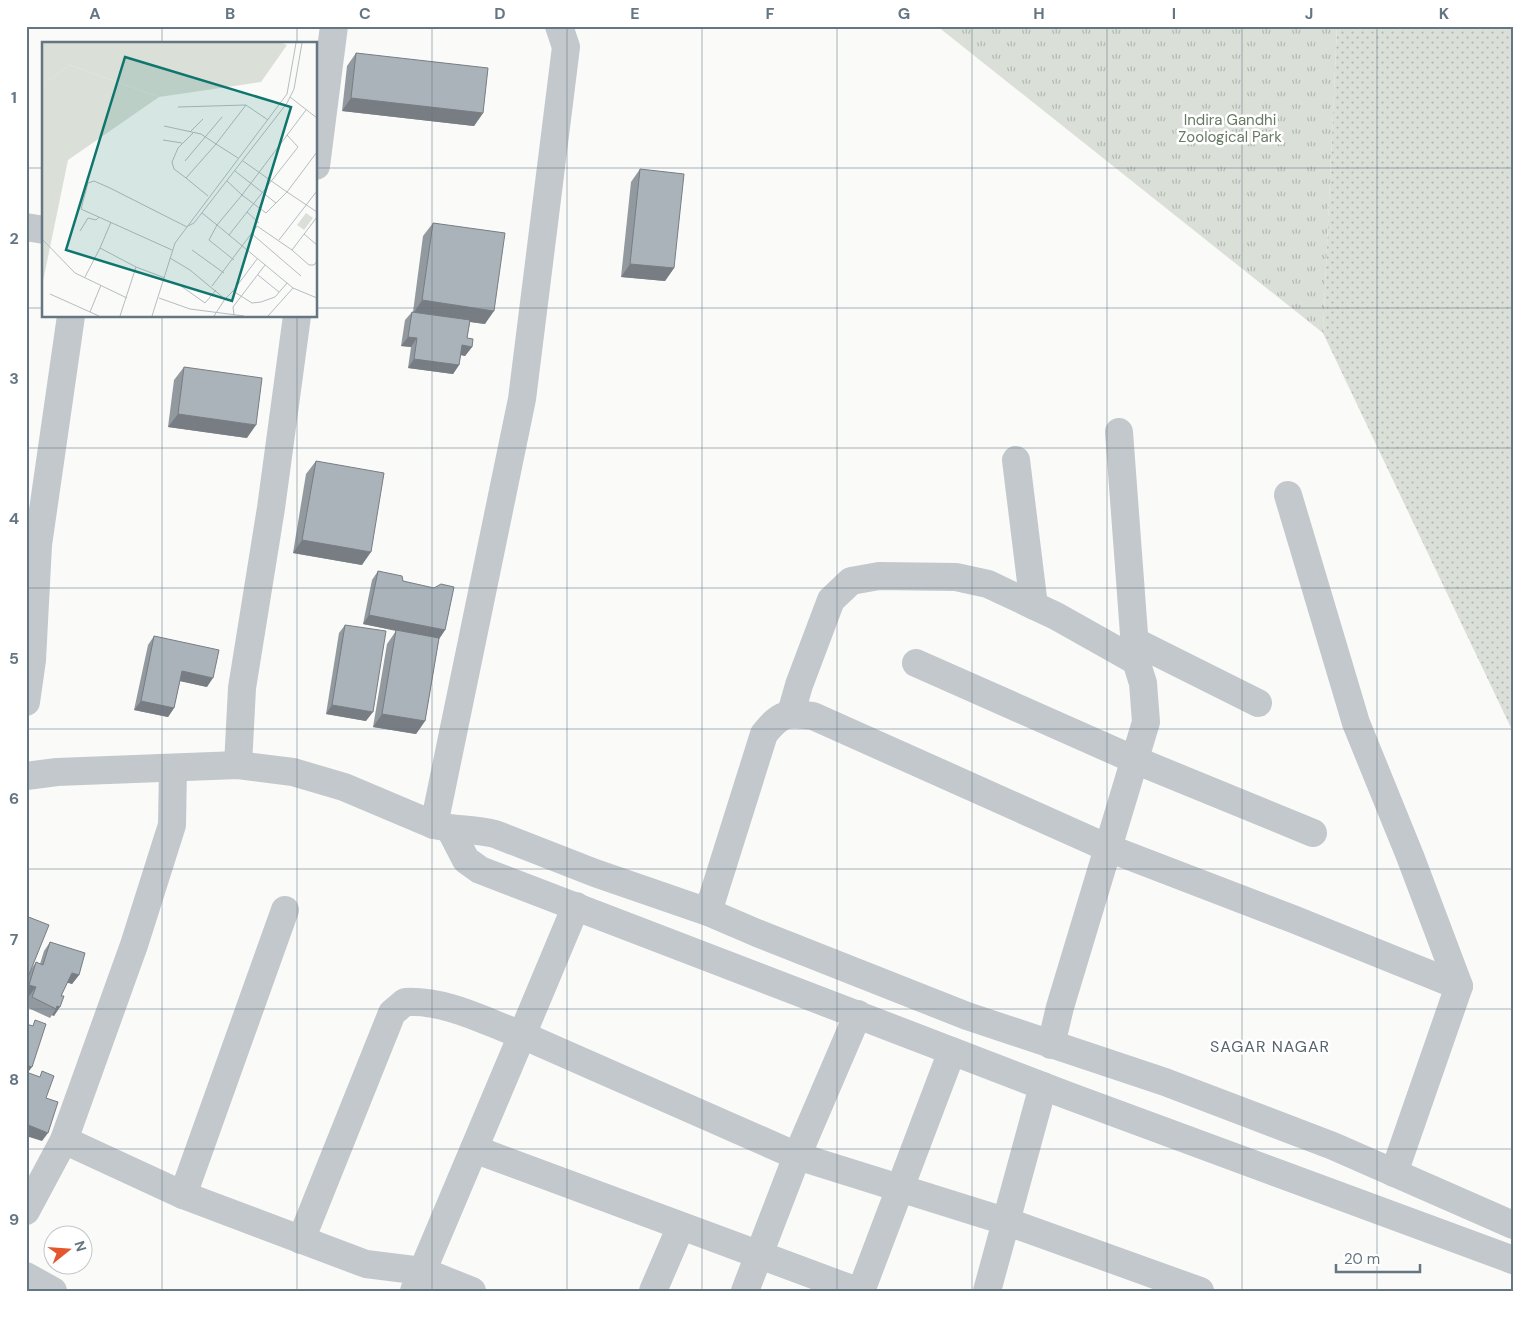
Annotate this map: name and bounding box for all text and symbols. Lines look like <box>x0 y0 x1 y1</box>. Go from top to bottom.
text: A <box>89 3 101 24</box>
text: B <box>225 3 235 24</box>
text: C <box>359 3 371 24</box>
text: D <box>494 3 506 24</box>
text: E <box>630 3 640 24</box>
text: F <box>766 3 775 24</box>
text: G <box>898 3 910 24</box>
text: H <box>1033 3 1045 24</box>
text: I <box>1172 3 1176 24</box>
text: J <box>1305 3 1313 24</box>
text: K <box>1439 3 1450 24</box>
inset map <box>42 42 318 318</box>
text: 1 <box>11 87 17 108</box>
park label: Indira Gandhi Zoological Park <box>1178 110 1282 147</box>
text: 2 <box>9 228 19 249</box>
text: 3 <box>9 368 19 389</box>
text: 4 <box>9 508 19 529</box>
text: 5 <box>9 648 19 669</box>
text: 6 <box>9 788 19 809</box>
text: 7 <box>10 929 19 950</box>
district label: SAGAR NAGAR <box>1210 1036 1330 1057</box>
text: 8 <box>9 1069 19 1090</box>
text: 9 <box>9 1209 19 1230</box>
north arrow <box>42 1224 92 1274</box>
text: N <box>70 1239 91 1254</box>
scale bar <box>1336 1242 1420 1274</box>
text: 20 m <box>1344 1249 1380 1269</box>

